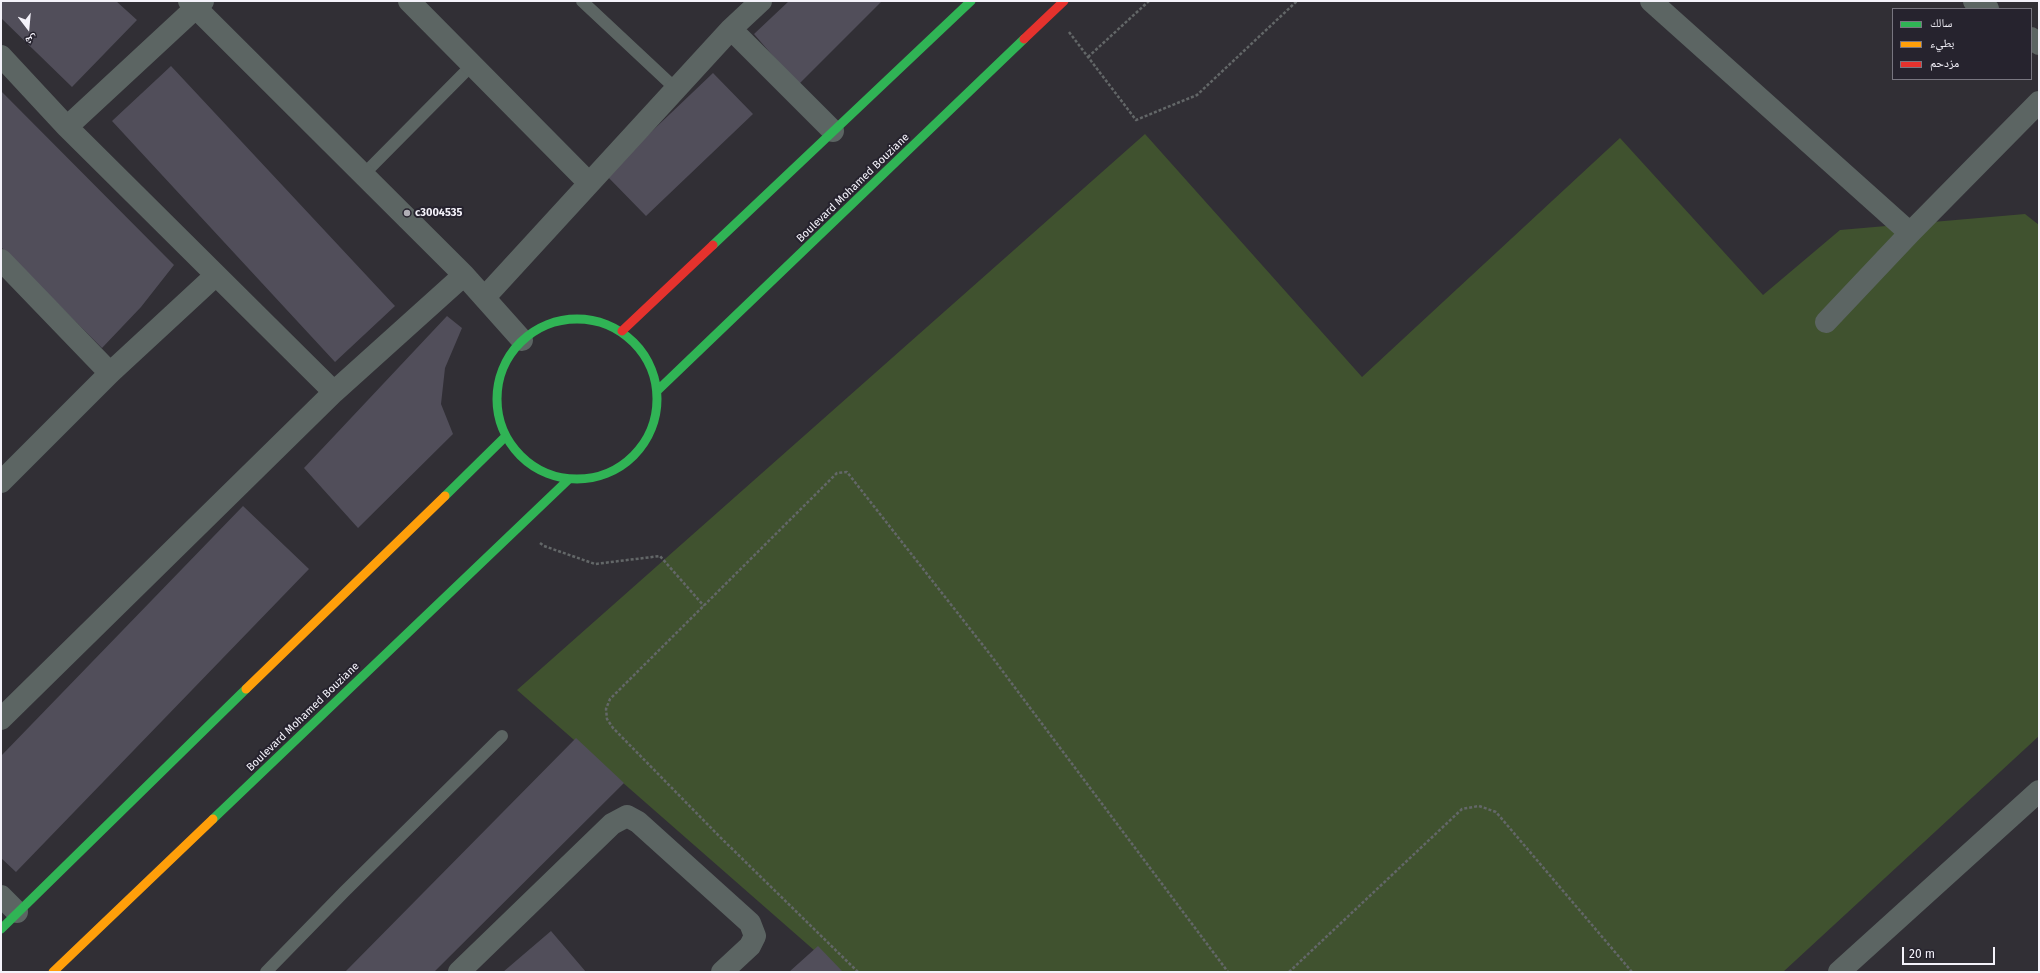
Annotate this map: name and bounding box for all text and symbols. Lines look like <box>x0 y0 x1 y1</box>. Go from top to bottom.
north arrow <box>8 8 48 48</box>
legend <box>1892 8 2032 80</box>
text: سالك <box>1930 16 1952 30</box>
text: ش <box>24 32 39 48</box>
text: بطيء <box>1930 36 1954 50</box>
text: مزدحم <box>1930 56 1959 70</box>
street label: Boulevard Mohamed Bouziane <box>794 131 912 245</box>
place label: c3004535 <box>415 206 462 220</box>
marker: c3004535 <box>402 208 412 218</box>
street label: Boulevard Mohamed Bouziane <box>244 660 362 774</box>
scale bar <box>1904 939 1997 965</box>
text: 20 m <box>1909 947 1935 961</box>

